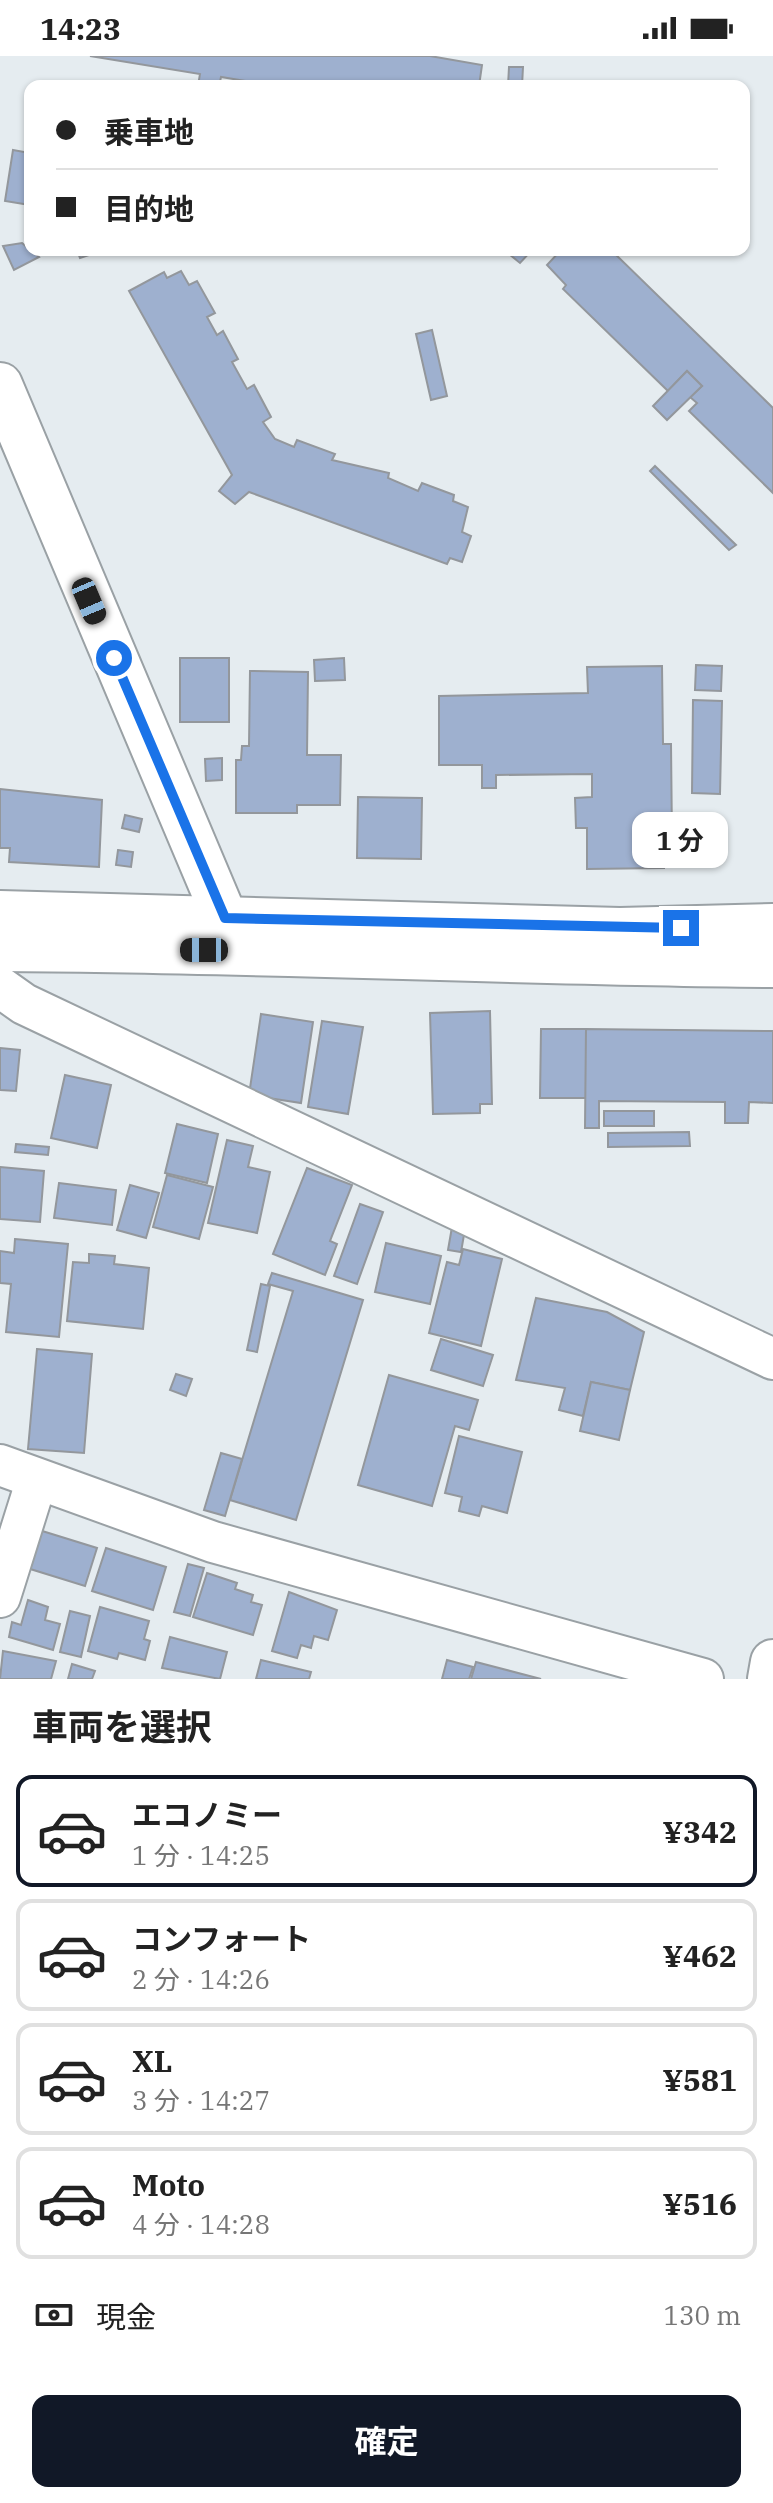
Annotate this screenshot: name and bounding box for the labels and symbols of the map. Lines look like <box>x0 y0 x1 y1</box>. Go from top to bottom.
car <box>69 574 109 628</box>
route start <box>96 640 132 676</box>
callout: 1 分 <box>633 812 729 868</box>
route end <box>663 910 699 946</box>
car <box>180 938 228 962</box>

